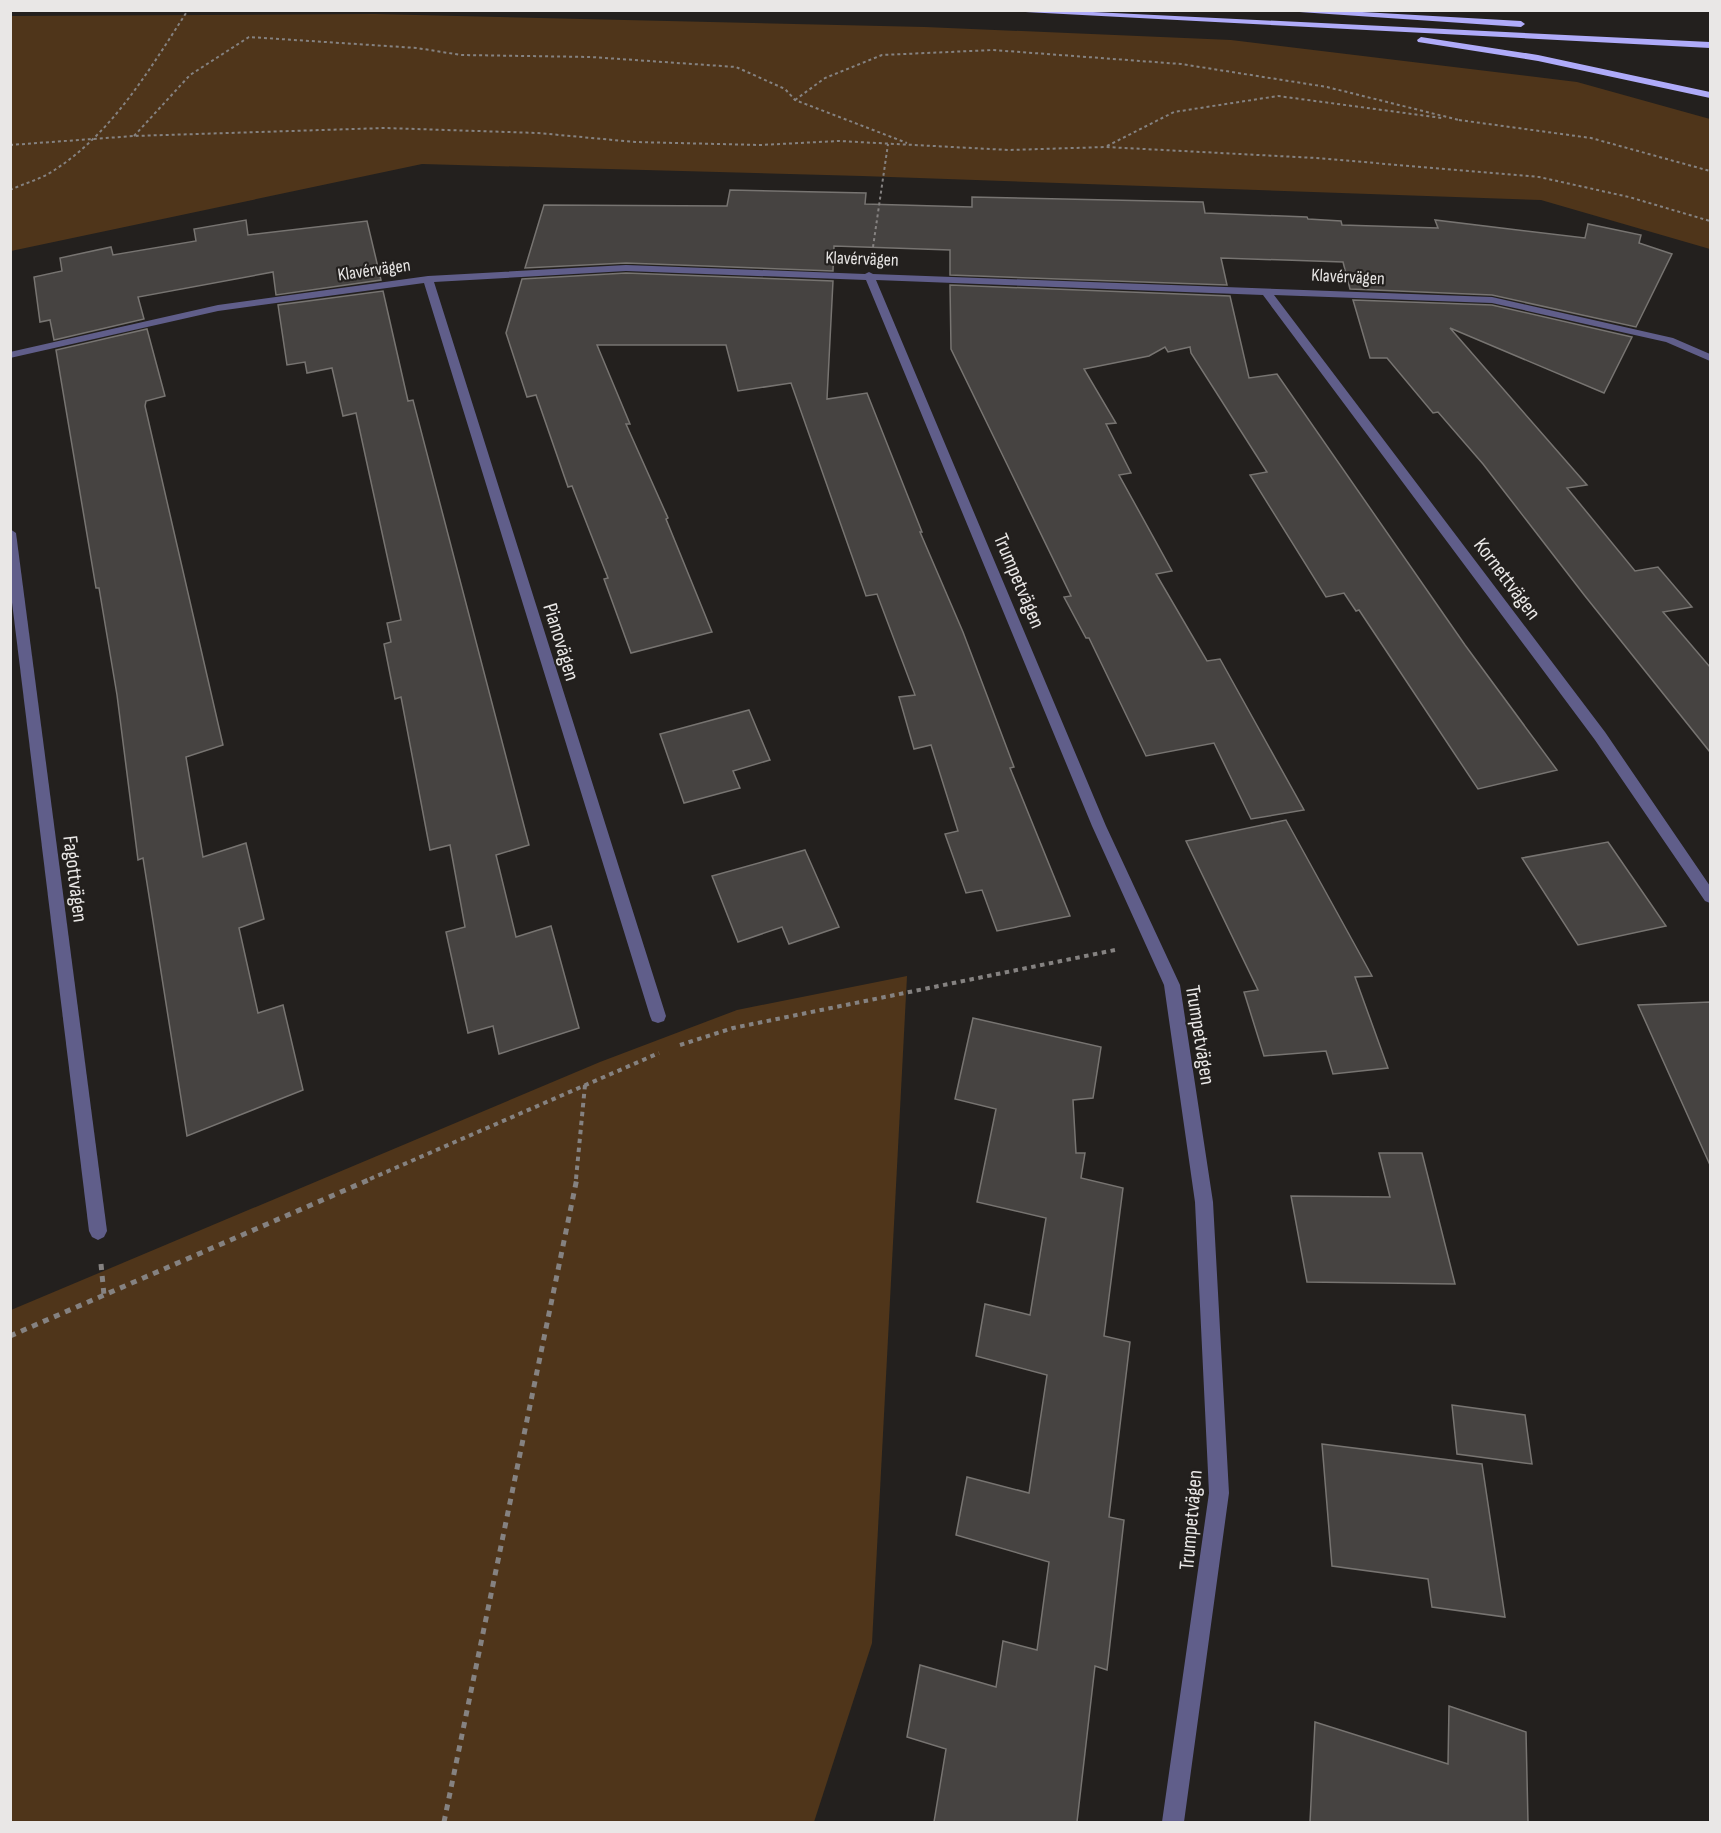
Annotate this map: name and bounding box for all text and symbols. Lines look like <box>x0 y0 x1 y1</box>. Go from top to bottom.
street label: Klavérvägen <box>825 247 899 271</box>
street label: Klavérvägen <box>336 254 412 286</box>
street label: Klavérvägen <box>1311 265 1385 289</box>
street label: Trumpetvägen <box>988 530 1050 632</box>
street label: Kornettvägen <box>1468 533 1546 625</box>
street label: Pianovägen <box>537 600 585 684</box>
street label: Fagottvägen <box>57 834 93 924</box>
street label: Trumpetvägen <box>1180 983 1220 1087</box>
street label: Trumpetvägen <box>1174 1469 1208 1571</box>

